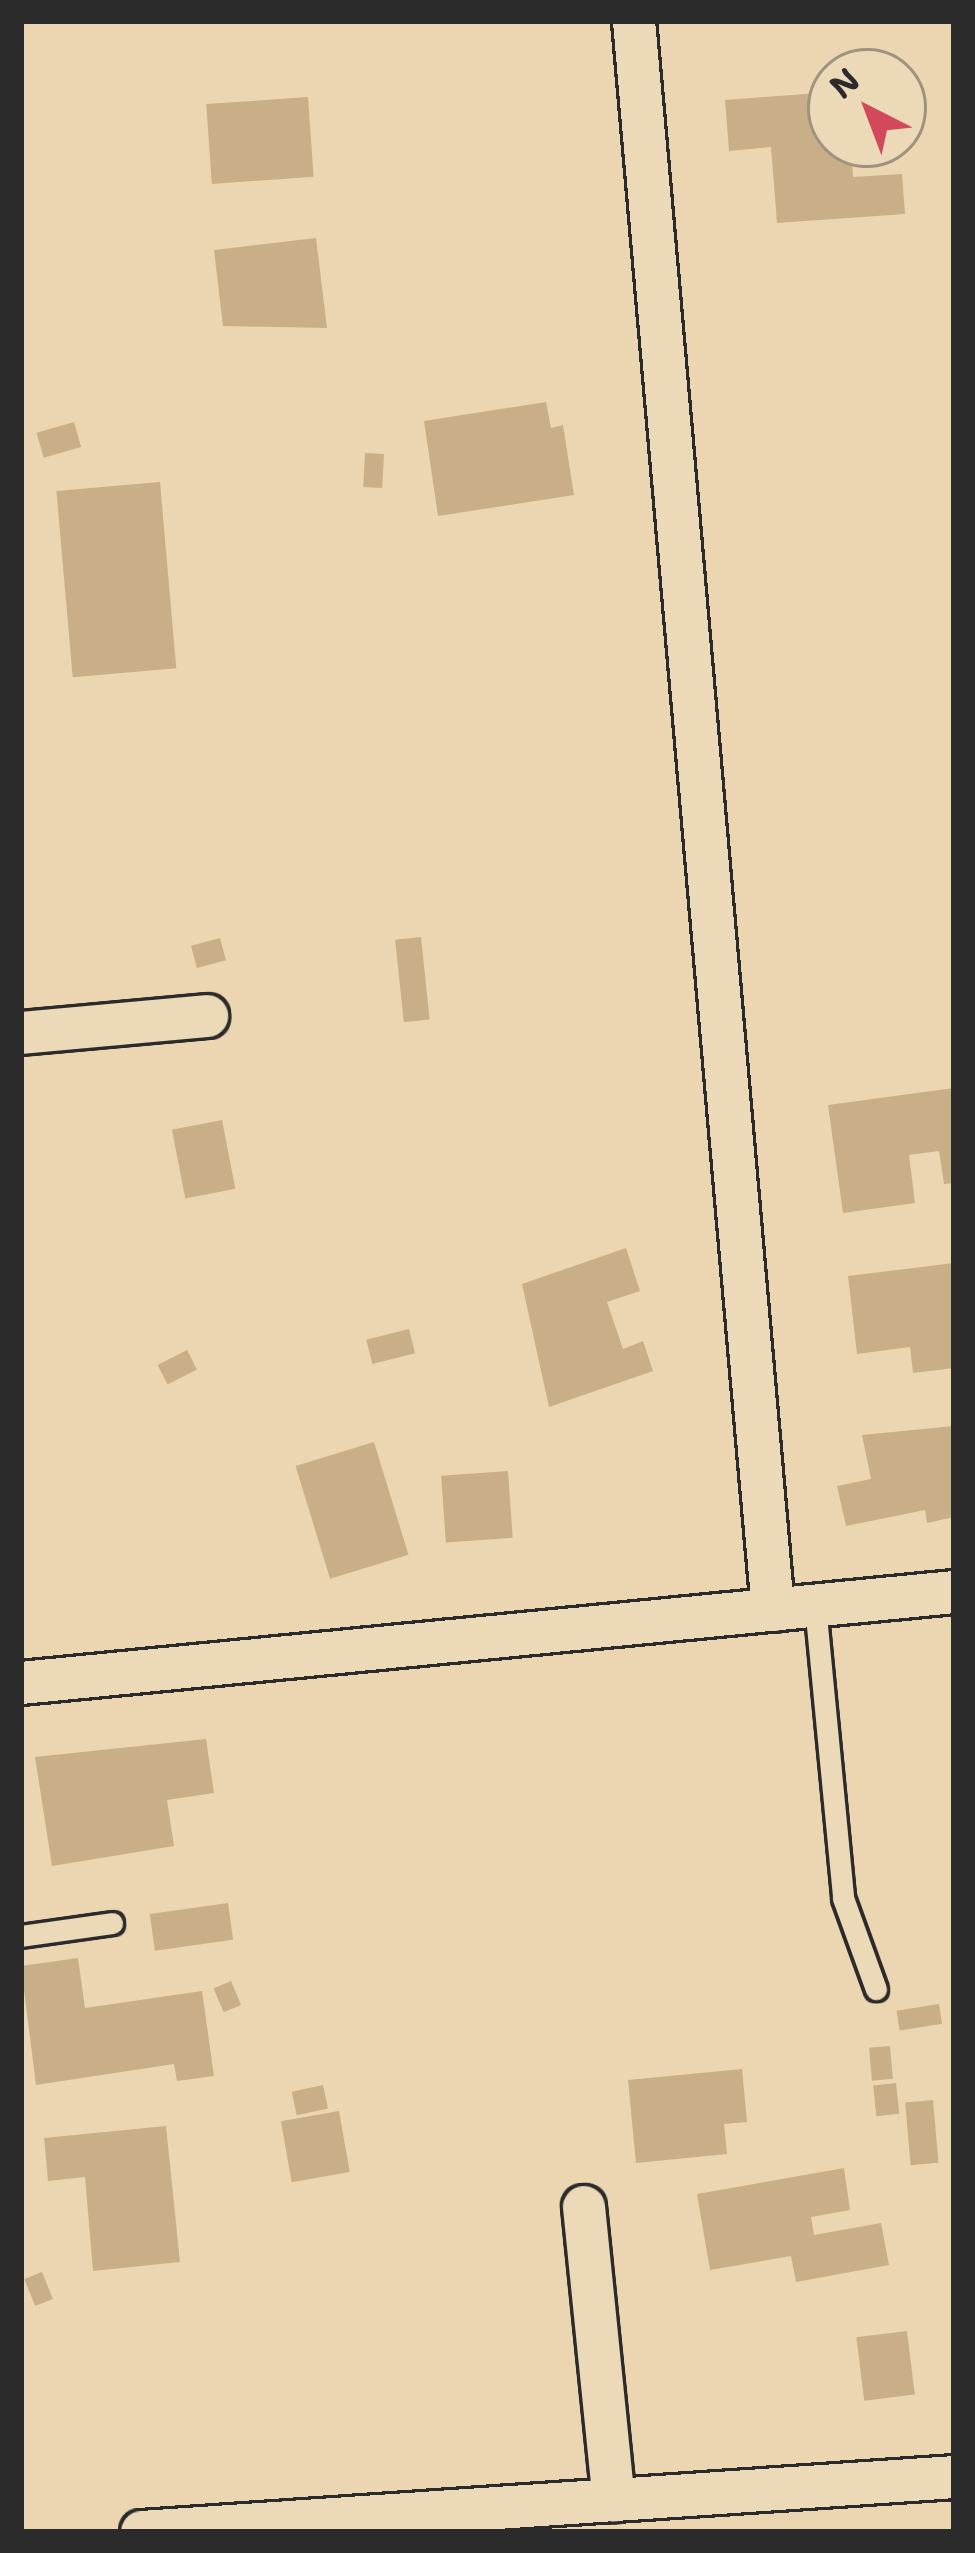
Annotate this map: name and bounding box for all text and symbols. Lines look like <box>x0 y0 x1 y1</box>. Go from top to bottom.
north arrow <box>807 48 927 168</box>
text: N <box>820 58 869 109</box>

